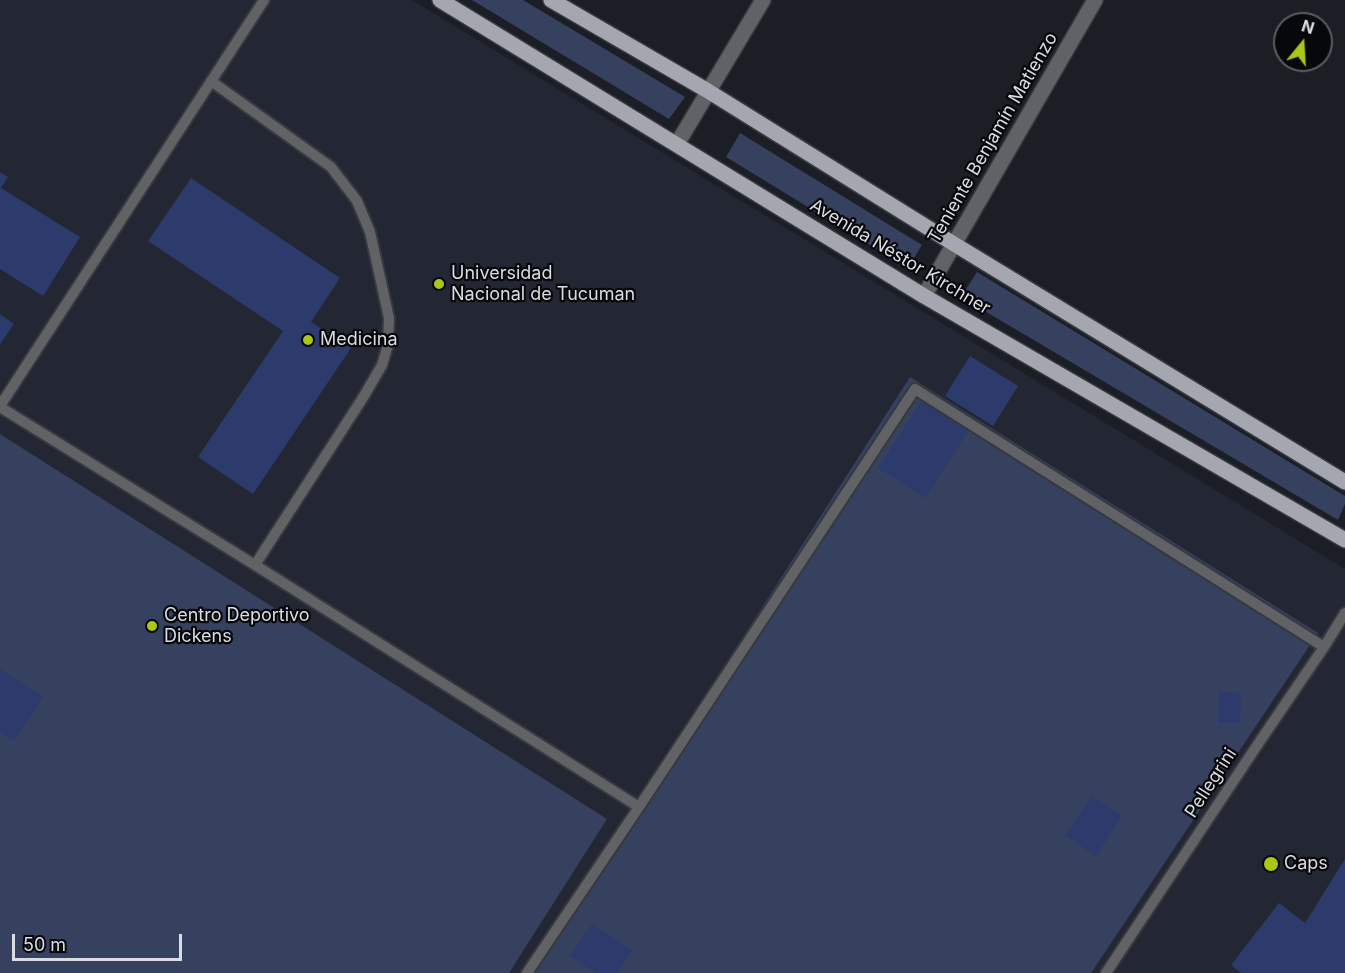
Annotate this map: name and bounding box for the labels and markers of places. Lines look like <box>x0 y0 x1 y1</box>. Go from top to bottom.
place label: Universidad Nacional de Tucuman <box>451 263 635 306</box>
marker: Universidad Nacional de Tucuman <box>432 277 446 291</box>
place label: Medicina <box>320 329 398 351</box>
marker: Medicina <box>301 333 315 347</box>
place label: Centro Deportivo Dickens <box>164 605 310 648</box>
marker: Centro Deportivo Dickens <box>145 619 159 633</box>
place label: Caps <box>1284 853 1328 875</box>
marker: Caps <box>1262 855 1280 873</box>

